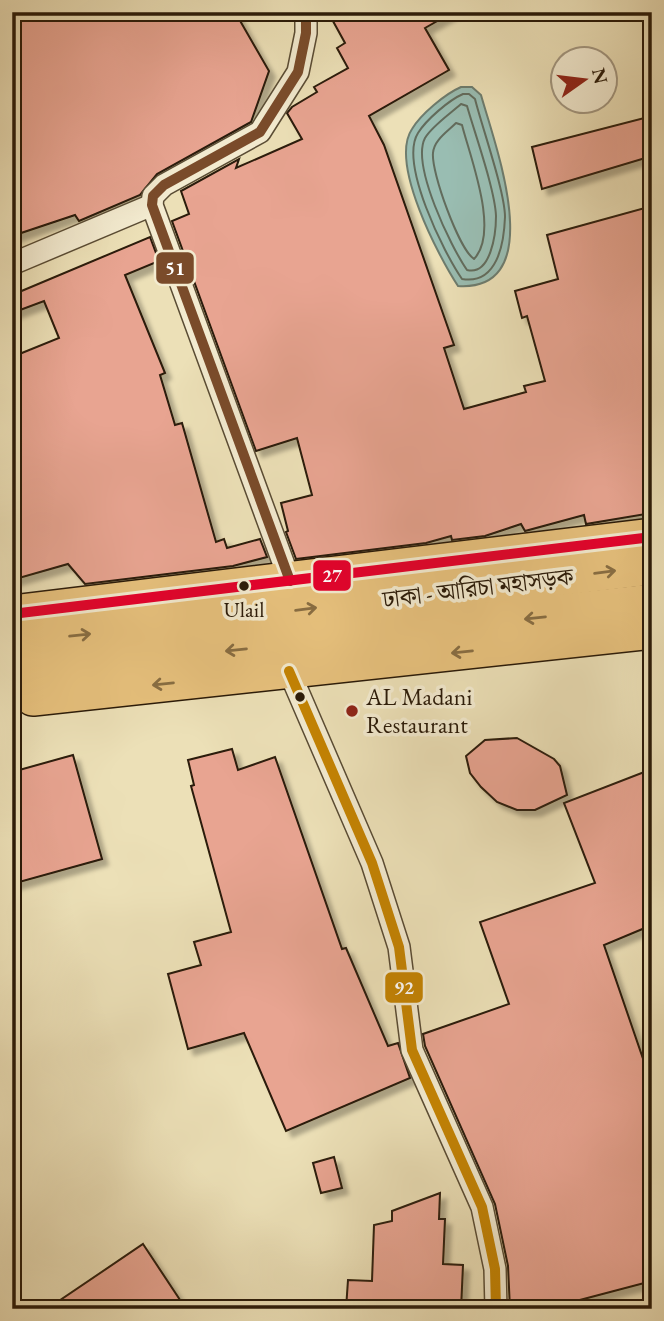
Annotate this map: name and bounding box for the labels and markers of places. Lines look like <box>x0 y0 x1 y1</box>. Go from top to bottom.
marker: Ulail <box>237 579 251 593</box>
place label: Ulail <box>224 595 264 624</box>
place label: AL Madani Restaurant <box>365 681 473 740</box>
unlabelled marker <box>293 690 307 704</box>
marker: AL Madani Restaurant <box>344 703 360 719</box>

